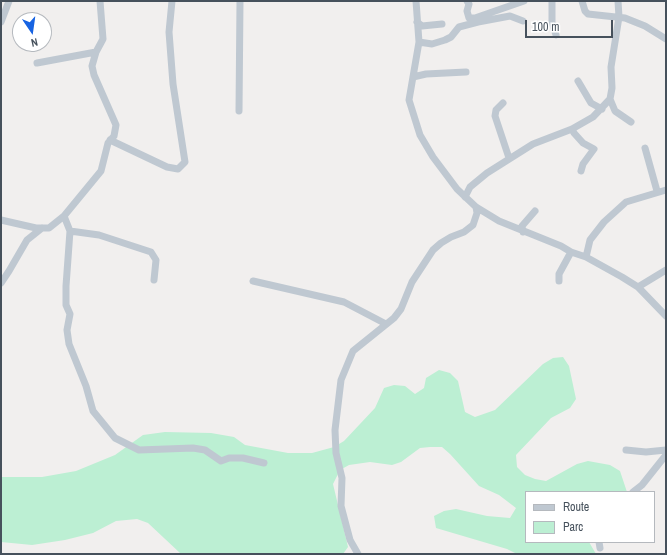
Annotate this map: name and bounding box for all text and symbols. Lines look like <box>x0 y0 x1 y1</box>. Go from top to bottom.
north arrow <box>12 12 52 52</box>
scale bar <box>527 12 615 38</box>
text: 100 m <box>532 19 559 35</box>
text: N <box>30 35 39 50</box>
legend <box>525 491 655 543</box>
text: Route <box>563 499 589 515</box>
text: Parc <box>563 519 583 535</box>

